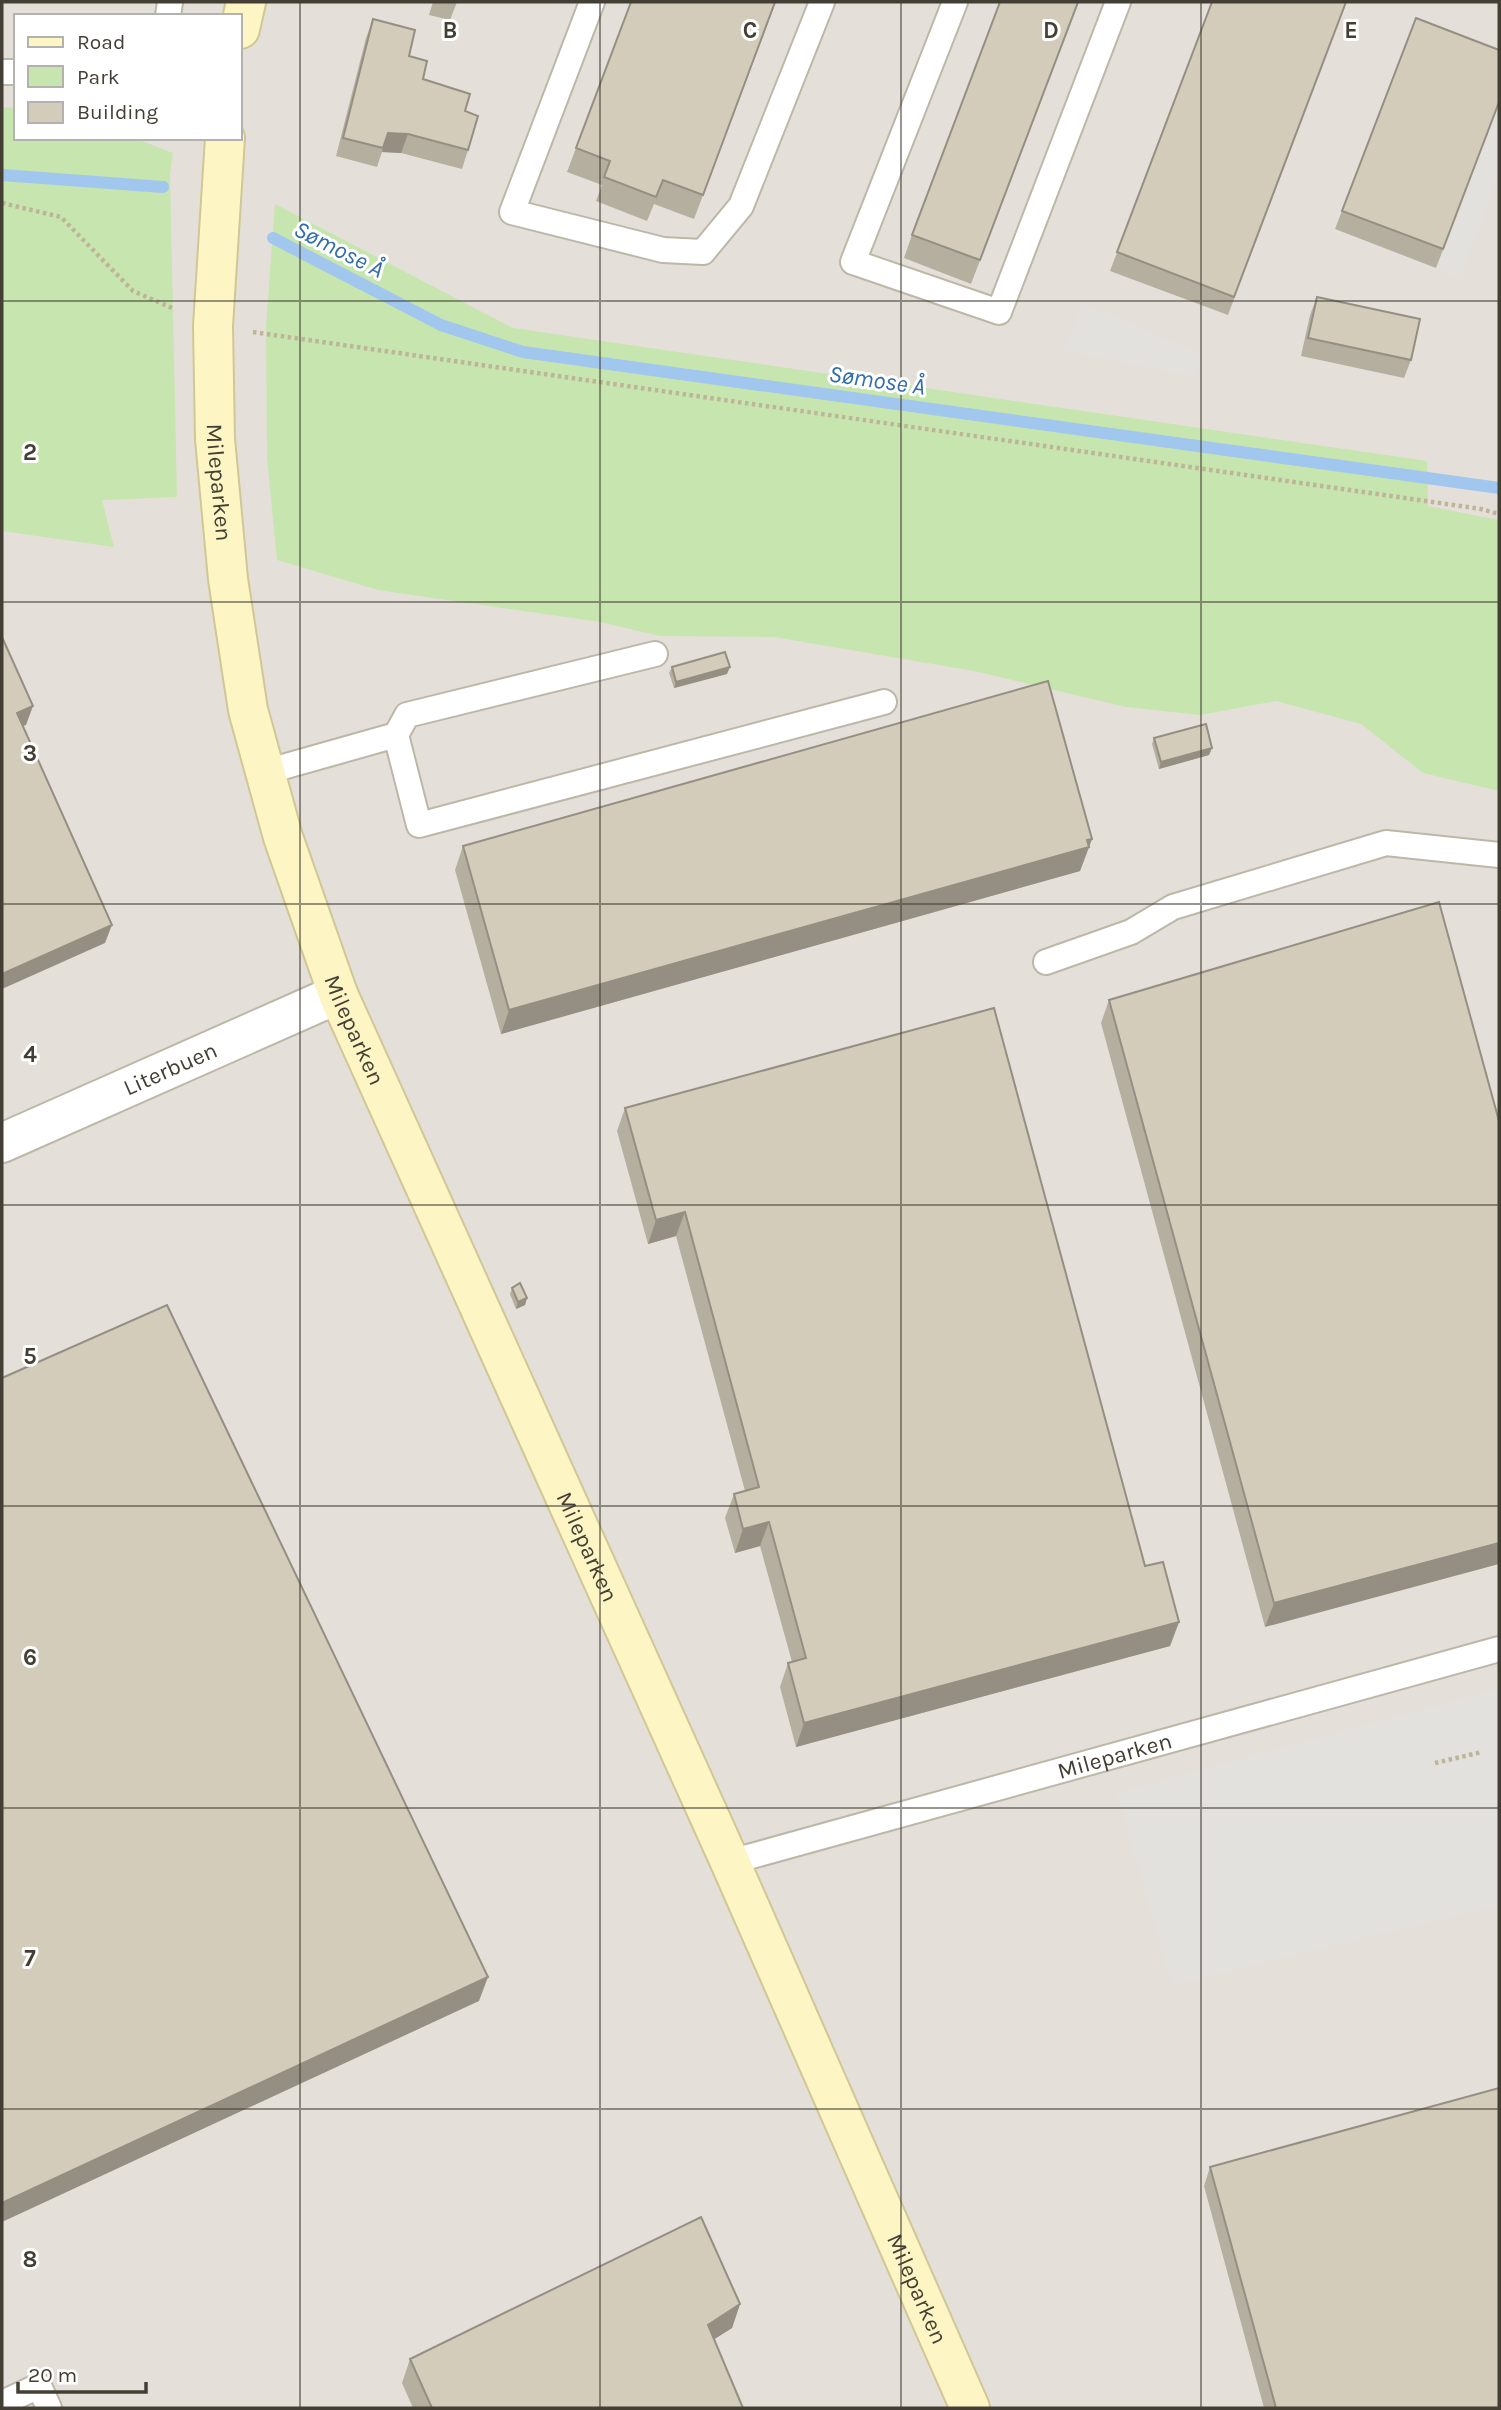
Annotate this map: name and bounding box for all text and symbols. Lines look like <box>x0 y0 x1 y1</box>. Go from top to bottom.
legend <box>14 14 242 140</box>
text: B <box>443 17 457 44</box>
text: C <box>743 17 757 44</box>
text: D <box>1043 17 1059 44</box>
text: E <box>1344 17 1358 44</box>
text: Road <box>77 30 125 54</box>
text: Park <box>77 65 120 89</box>
text: Building <box>77 100 158 124</box>
water label: Sømose Å <box>290 214 389 283</box>
water label: Sømose Å <box>827 358 927 401</box>
street label: Mileparken <box>201 423 238 542</box>
text: 2 <box>23 439 37 466</box>
text: 3 <box>23 740 37 767</box>
street label: Mileparken <box>319 971 391 1089</box>
street label: Literbuen <box>119 1036 221 1101</box>
text: 4 <box>23 1041 37 1068</box>
text: 5 <box>23 1343 37 1370</box>
street label: Mileparken <box>551 1487 624 1606</box>
text: 6 <box>23 1644 37 1671</box>
street label: Mileparken <box>1054 1727 1175 1784</box>
text: 7 <box>24 1945 36 1972</box>
street label: Mileparken <box>881 2229 954 2348</box>
text: 8 <box>23 2246 37 2273</box>
scale bar <box>18 2350 145 2394</box>
text: 20 m <box>28 2363 77 2387</box>

